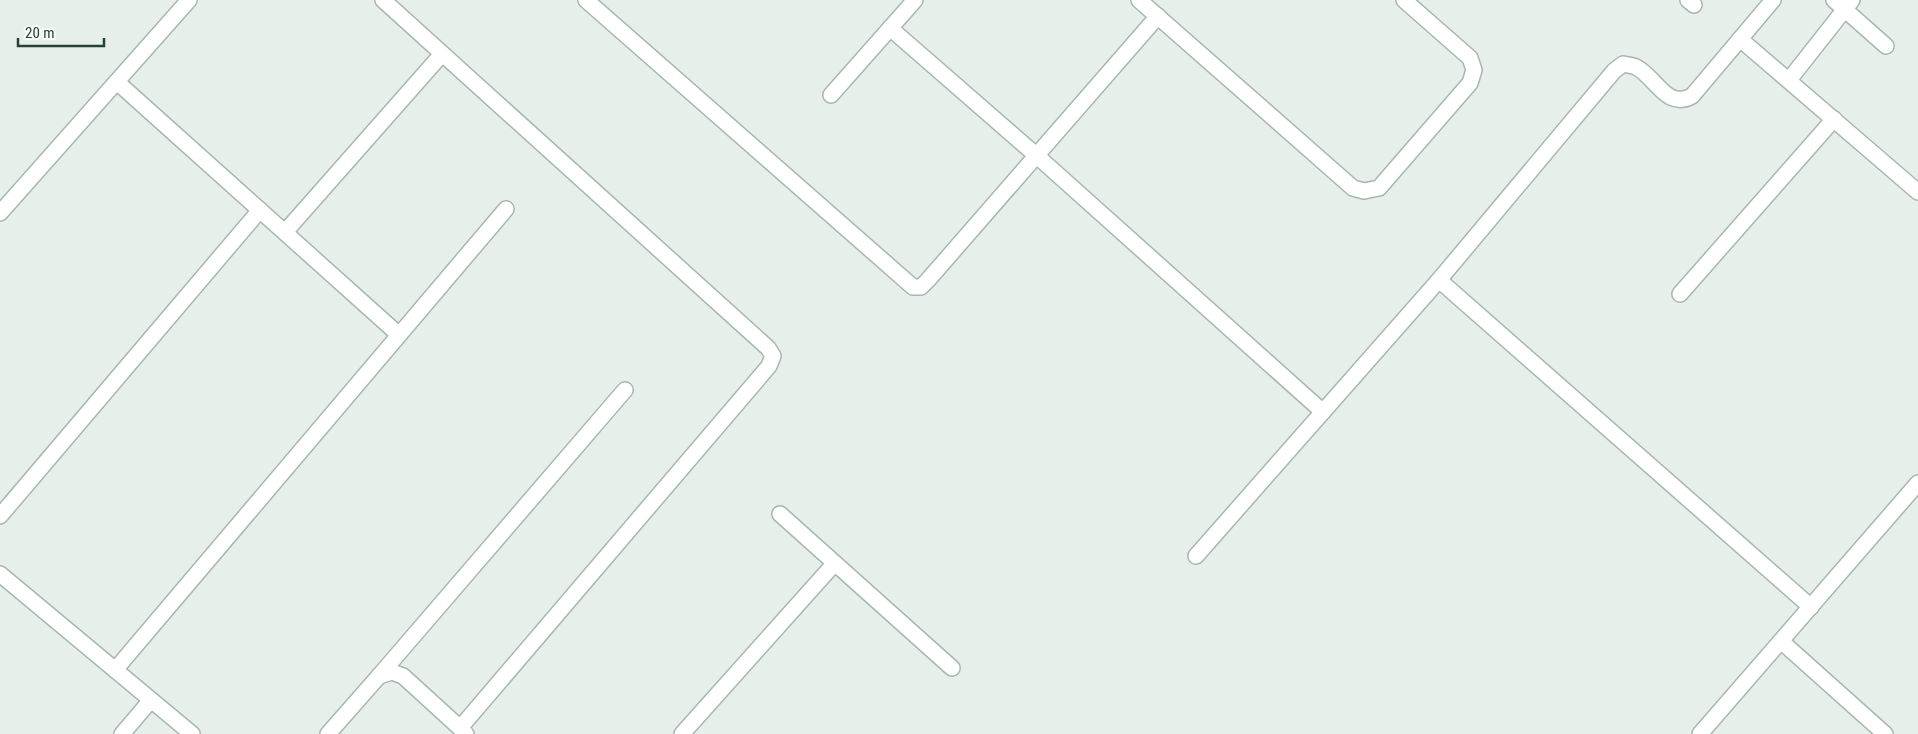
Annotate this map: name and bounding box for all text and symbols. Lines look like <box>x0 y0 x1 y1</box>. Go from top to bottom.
scale bar <box>18 15 104 47</box>
text: 20 m <box>25 24 55 42</box>

